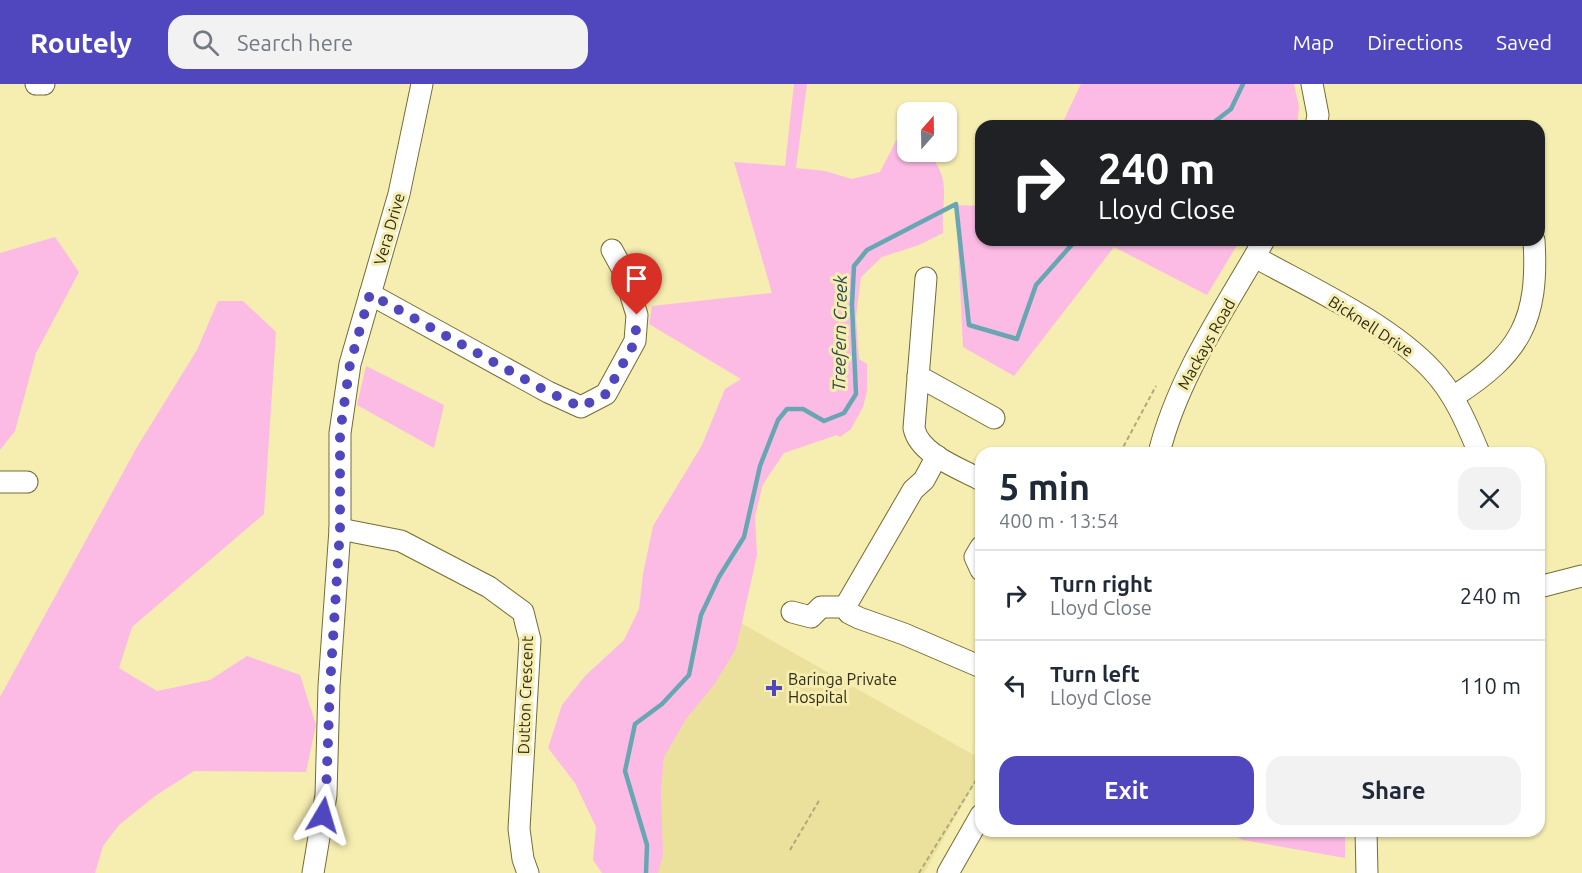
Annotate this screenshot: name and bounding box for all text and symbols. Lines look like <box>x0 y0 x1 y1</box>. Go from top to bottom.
search box <box>168 15 588 69</box>
icon: search <box>189 26 222 59</box>
text: Routely <box>30 27 132 58</box>
text: Search here <box>237 30 353 55</box>
text: Map <box>1293 30 1334 54</box>
text: Directions <box>1367 30 1463 54</box>
text: Saved <box>1496 30 1552 54</box>
north arrow <box>897 102 957 162</box>
map controls <box>897 102 957 162</box>
icon: right <box>999 144 1077 222</box>
text: 240 m <box>1098 145 1215 192</box>
street label: Vera Drive <box>370 191 408 267</box>
text: Lloyd Close <box>1098 194 1236 224</box>
pin <box>611 253 662 315</box>
icon: arrive <box>620 262 653 295</box>
water label: Treefern Creek <box>828 274 851 391</box>
street label: Bicknell Drive <box>1325 292 1417 360</box>
street label: Mackays Road <box>1174 295 1238 393</box>
text: 5 min <box>999 466 1090 507</box>
button: close <box>1458 467 1521 530</box>
text: 400 m · 13:54 <box>999 509 1119 532</box>
text: Turn right <box>1050 571 1152 596</box>
icon: right <box>999 579 1032 612</box>
text: 240 m <box>1460 583 1521 608</box>
text: Lloyd Close <box>1050 596 1152 619</box>
street label: Dutton Crescent <box>514 635 536 754</box>
text: Turn left <box>1050 661 1140 686</box>
icon: left <box>999 669 1032 702</box>
place label: Baringa Private Hospital <box>788 670 897 706</box>
text: 110 m <box>1460 673 1521 698</box>
marker: Baringa Private Hospital <box>765 679 783 697</box>
text: Lloyd Close <box>1050 686 1152 709</box>
button: Exit <box>999 756 1254 825</box>
button: Share <box>1266 756 1521 825</box>
position arrow <box>291 783 355 847</box>

